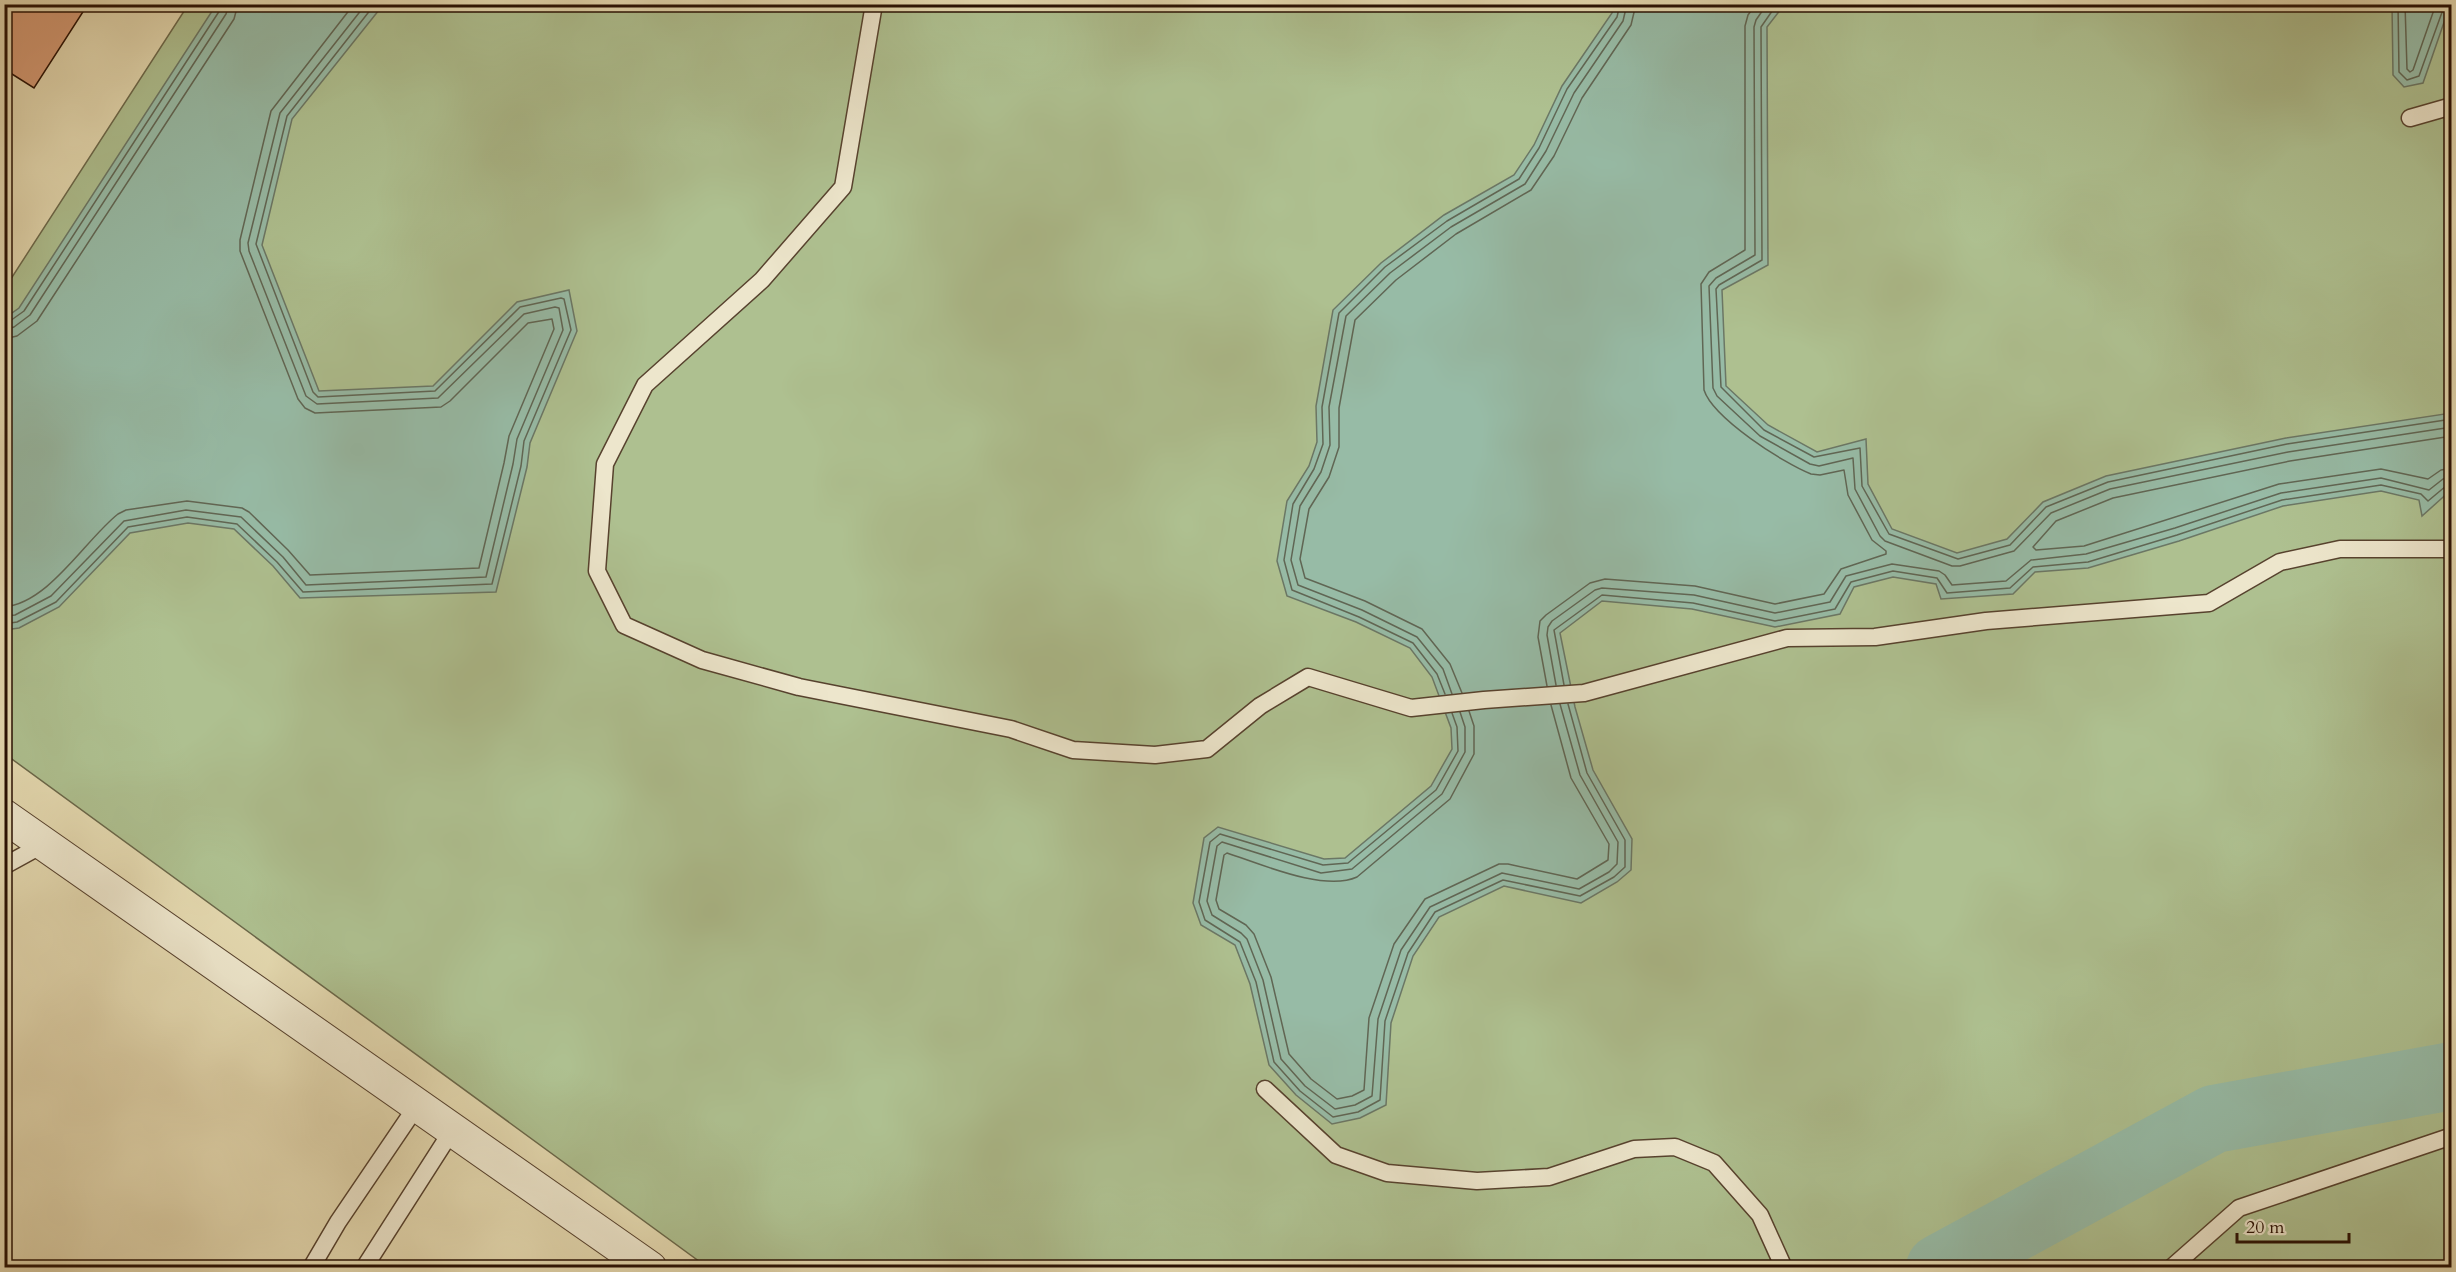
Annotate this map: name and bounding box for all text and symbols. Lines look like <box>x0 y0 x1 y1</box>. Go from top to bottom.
scale bar <box>2237 1206 2350 1244</box>
text: 20 m <box>2246 1215 2285 1240</box>

